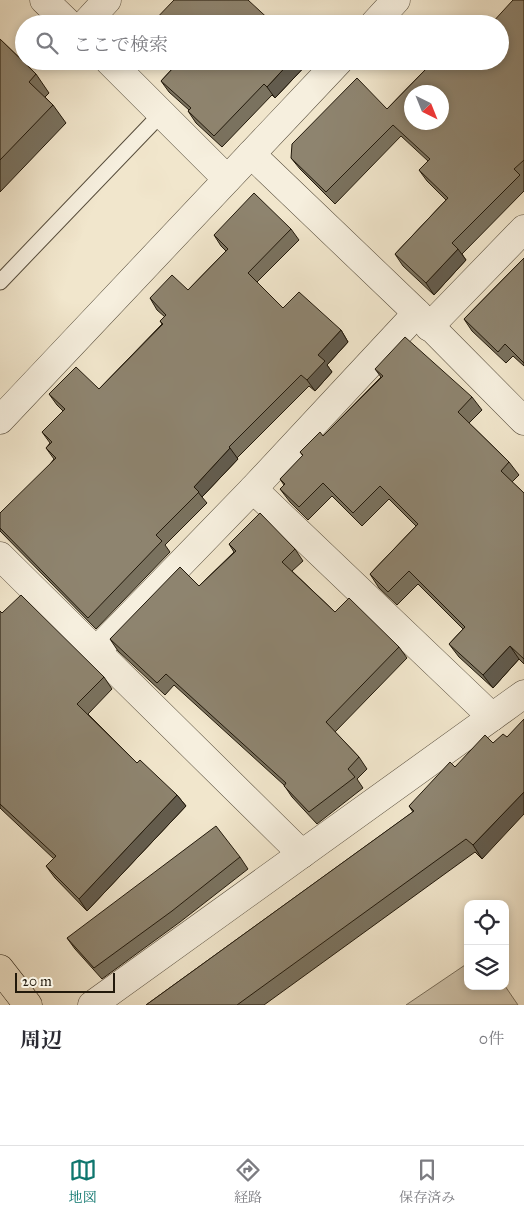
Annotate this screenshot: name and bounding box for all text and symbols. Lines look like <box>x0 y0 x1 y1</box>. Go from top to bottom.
search box <box>15 15 509 70</box>
icon: search <box>33 29 61 57</box>
text: ここで検索 <box>73 33 168 56</box>
north arrow <box>404 85 449 130</box>
map controls <box>464 900 509 990</box>
button: locate <box>464 900 509 945</box>
button: layers <box>464 945 509 990</box>
scale bar <box>15 970 115 993</box>
text: 20 m <box>22 973 52 990</box>
text: 周辺 <box>20 1027 62 1053</box>
text: 0件 <box>479 1029 504 1048</box>
tab: 地図 <box>69 1156 97 1206</box>
tab: 経路 <box>234 1156 262 1206</box>
tab: 保存済み <box>399 1156 455 1206</box>

